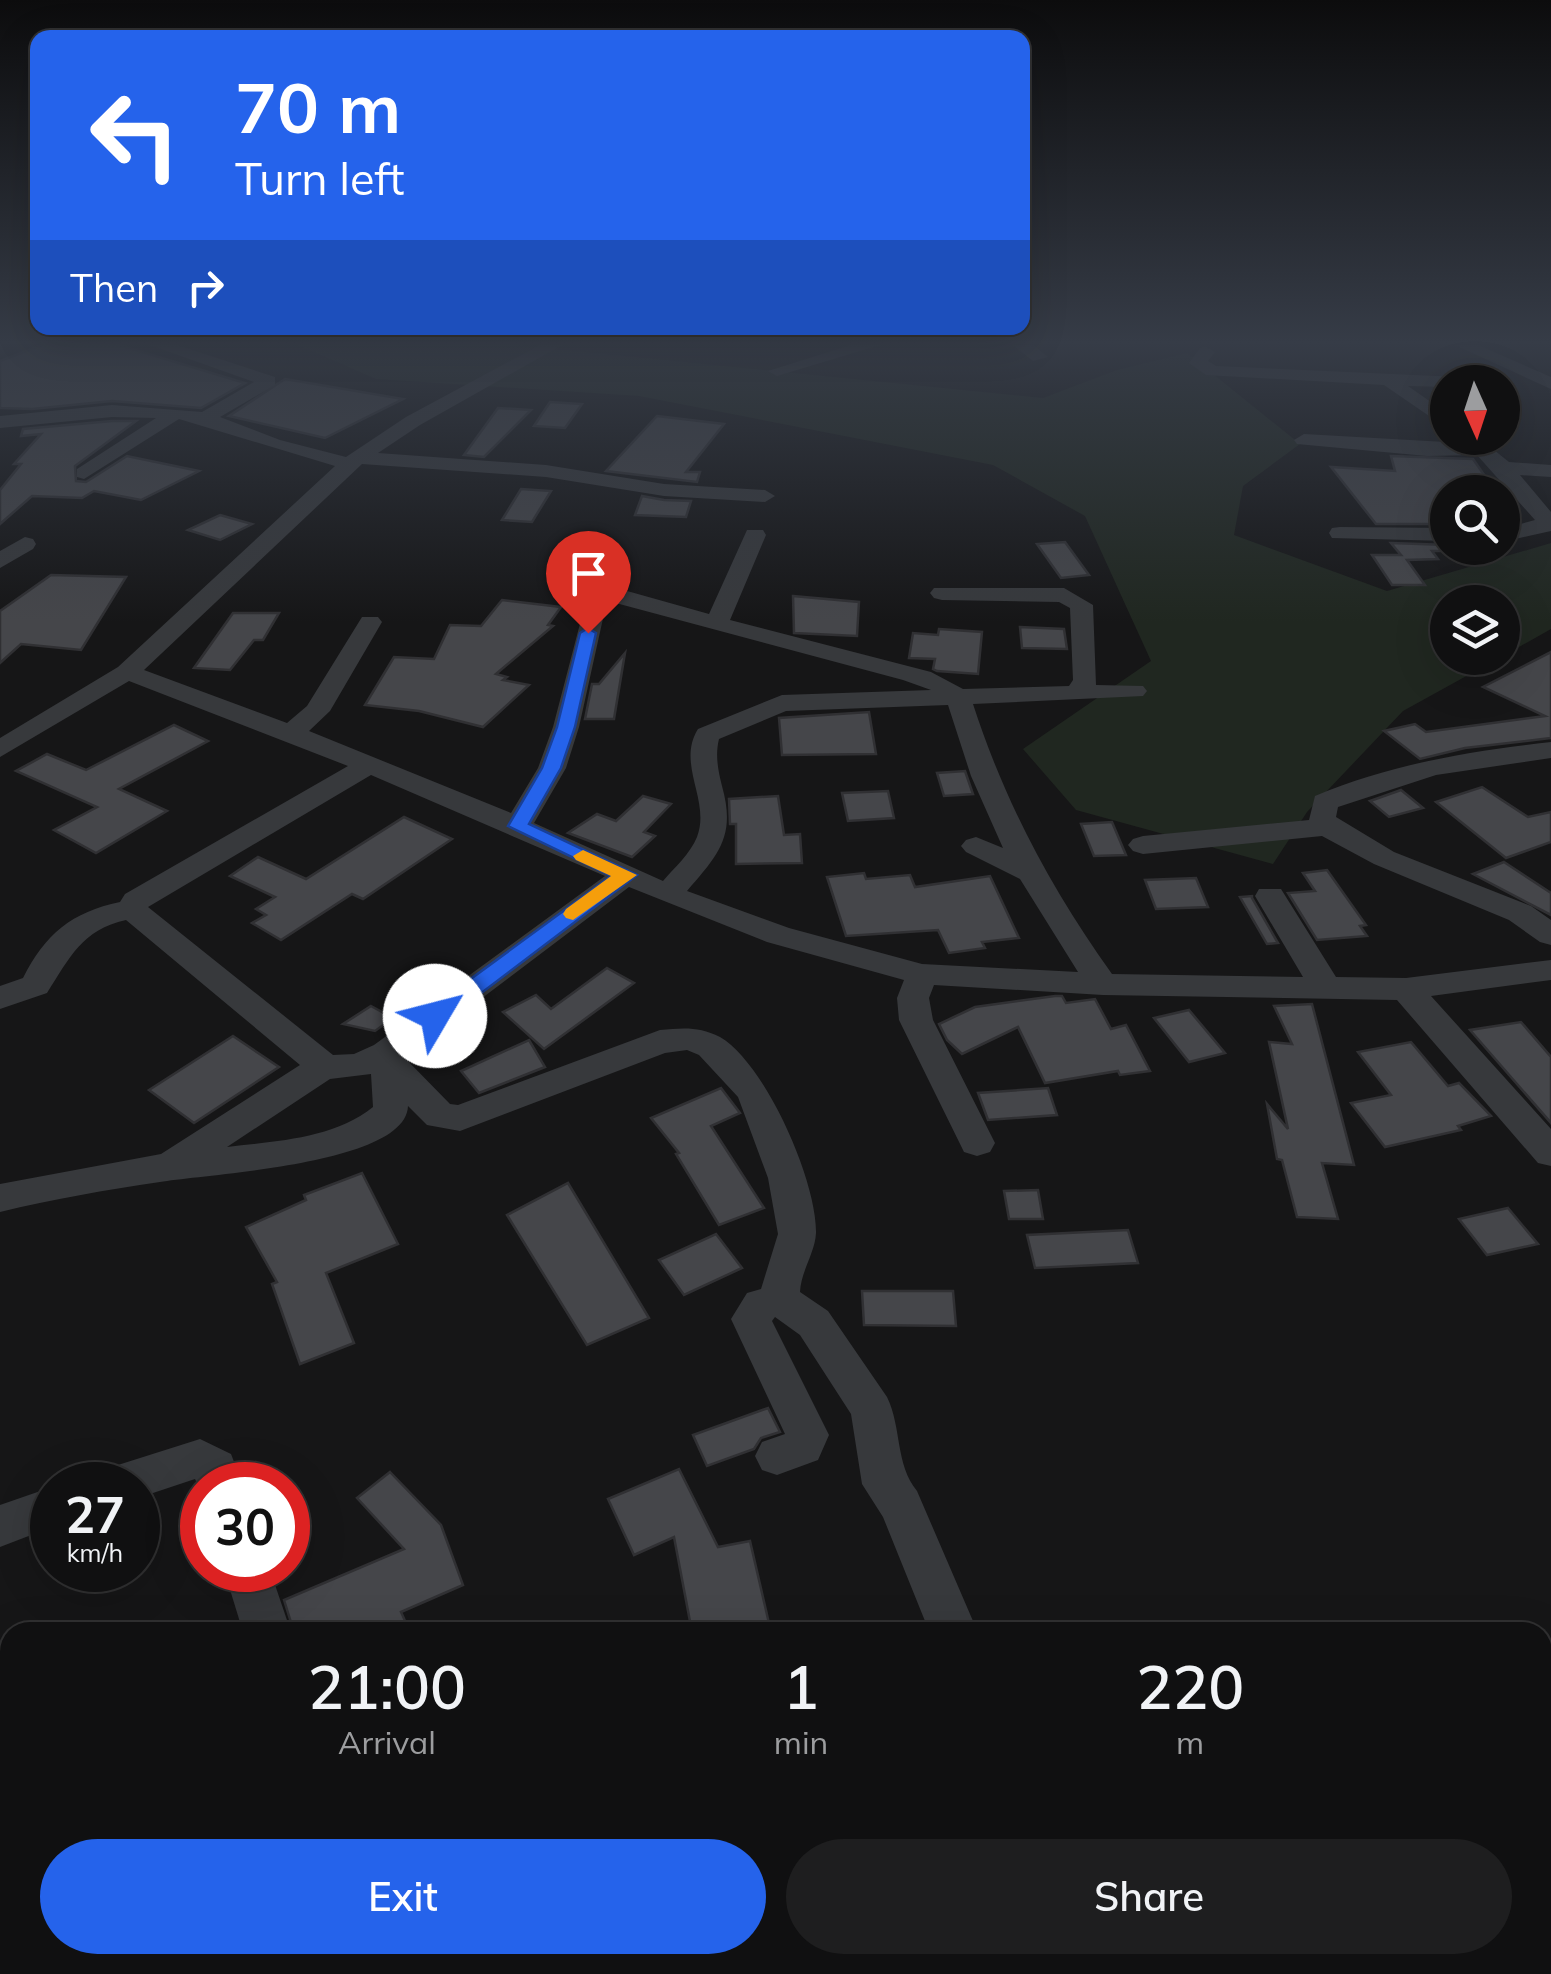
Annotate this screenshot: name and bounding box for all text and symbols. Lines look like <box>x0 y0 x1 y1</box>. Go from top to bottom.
text: 70 m <box>235 63 401 151</box>
icon: left <box>70 70 200 200</box>
text: Turn left <box>235 150 404 206</box>
icon: right <box>178 260 233 315</box>
text: Then <box>70 264 158 312</box>
north arrow <box>1430 365 1520 455</box>
map controls <box>1430 365 1520 675</box>
button: search <box>1430 475 1520 565</box>
pin <box>546 531 631 634</box>
icon: arrive <box>561 546 616 601</box>
button: layers <box>1430 585 1520 675</box>
position arrow <box>383 964 487 1068</box>
speed limit sign: 30 <box>180 1462 310 1592</box>
text: 27 <box>65 1483 125 1546</box>
text: km/h <box>67 1537 123 1568</box>
text: 21:00 <box>308 1649 466 1724</box>
text: 1 <box>783 1649 819 1724</box>
text: 220 <box>1136 1649 1244 1724</box>
text: Arrival <box>338 1722 436 1762</box>
text: min <box>774 1722 828 1762</box>
text: m <box>1176 1722 1204 1762</box>
button: Exit <box>40 1839 766 1954</box>
button: Share <box>786 1839 1512 1954</box>

